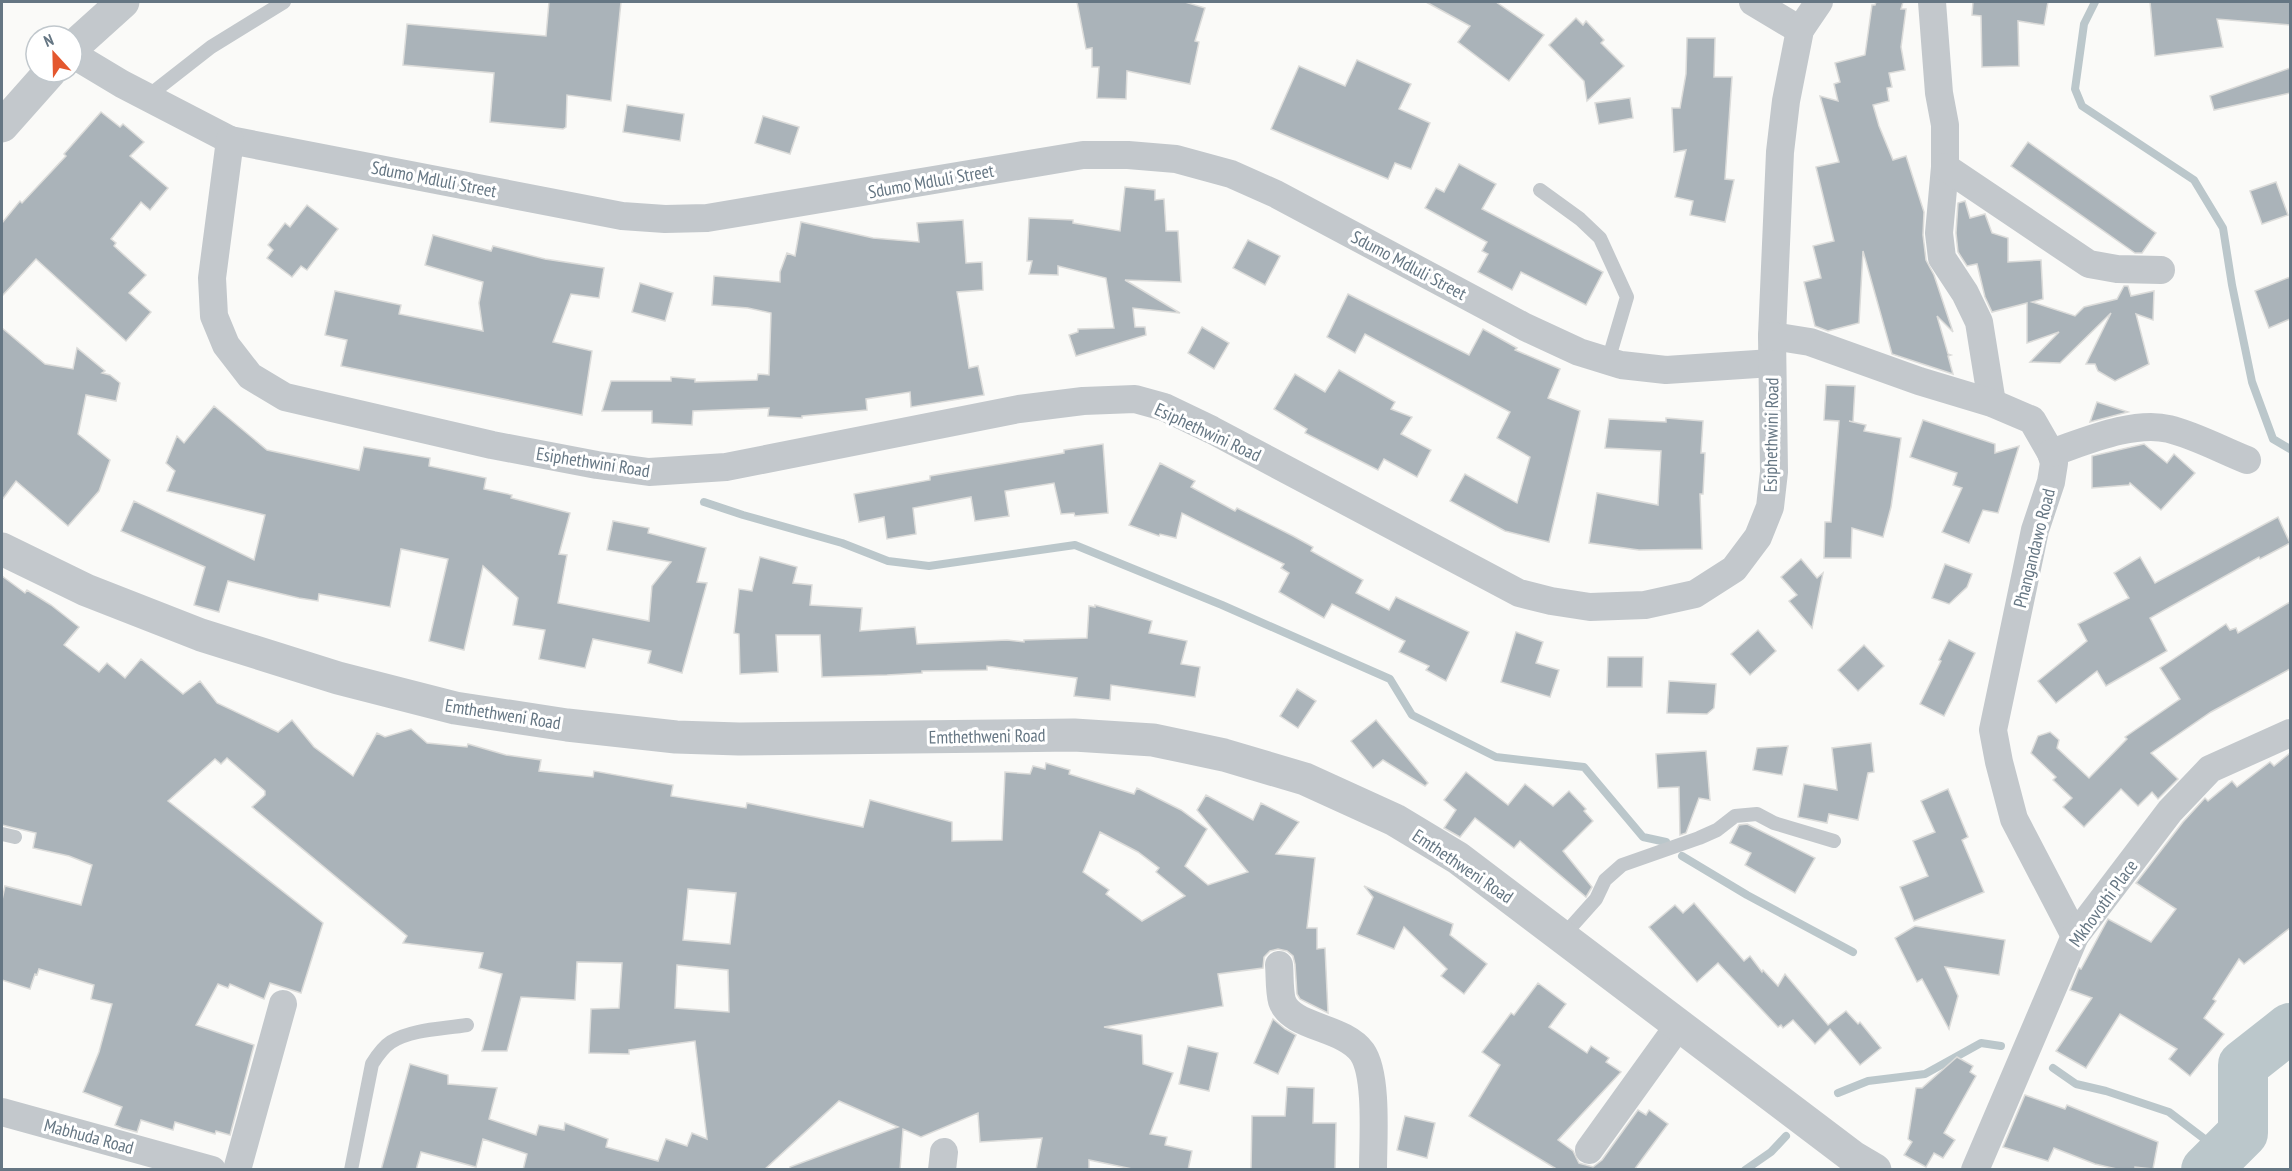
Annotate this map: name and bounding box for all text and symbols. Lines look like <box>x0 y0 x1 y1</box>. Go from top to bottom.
north arrow <box>24 24 84 84</box>
text: N <box>41 29 56 51</box>
street label: Sdumo Mdluli Street <box>369 156 499 202</box>
street label: Sdumo Mdluli Street <box>866 159 996 203</box>
street label: Sdumo Mdluli Street <box>1348 225 1471 305</box>
street label: Esiphethwini Road <box>1759 377 1783 493</box>
street label: Esiphethwini Road <box>1151 397 1265 467</box>
street label: Esiphethwini Road <box>535 442 651 482</box>
street label: Phangandawo Road <box>2008 486 2060 610</box>
street label: Emthethweni Road <box>443 694 563 734</box>
street label: Emthethweni Road <box>928 723 1046 749</box>
street label: Emthethweni Road <box>1408 824 1518 908</box>
street label: Mkhovothi Place <box>2064 855 2142 951</box>
street label: Mabhuda Road <box>42 1113 136 1159</box>

